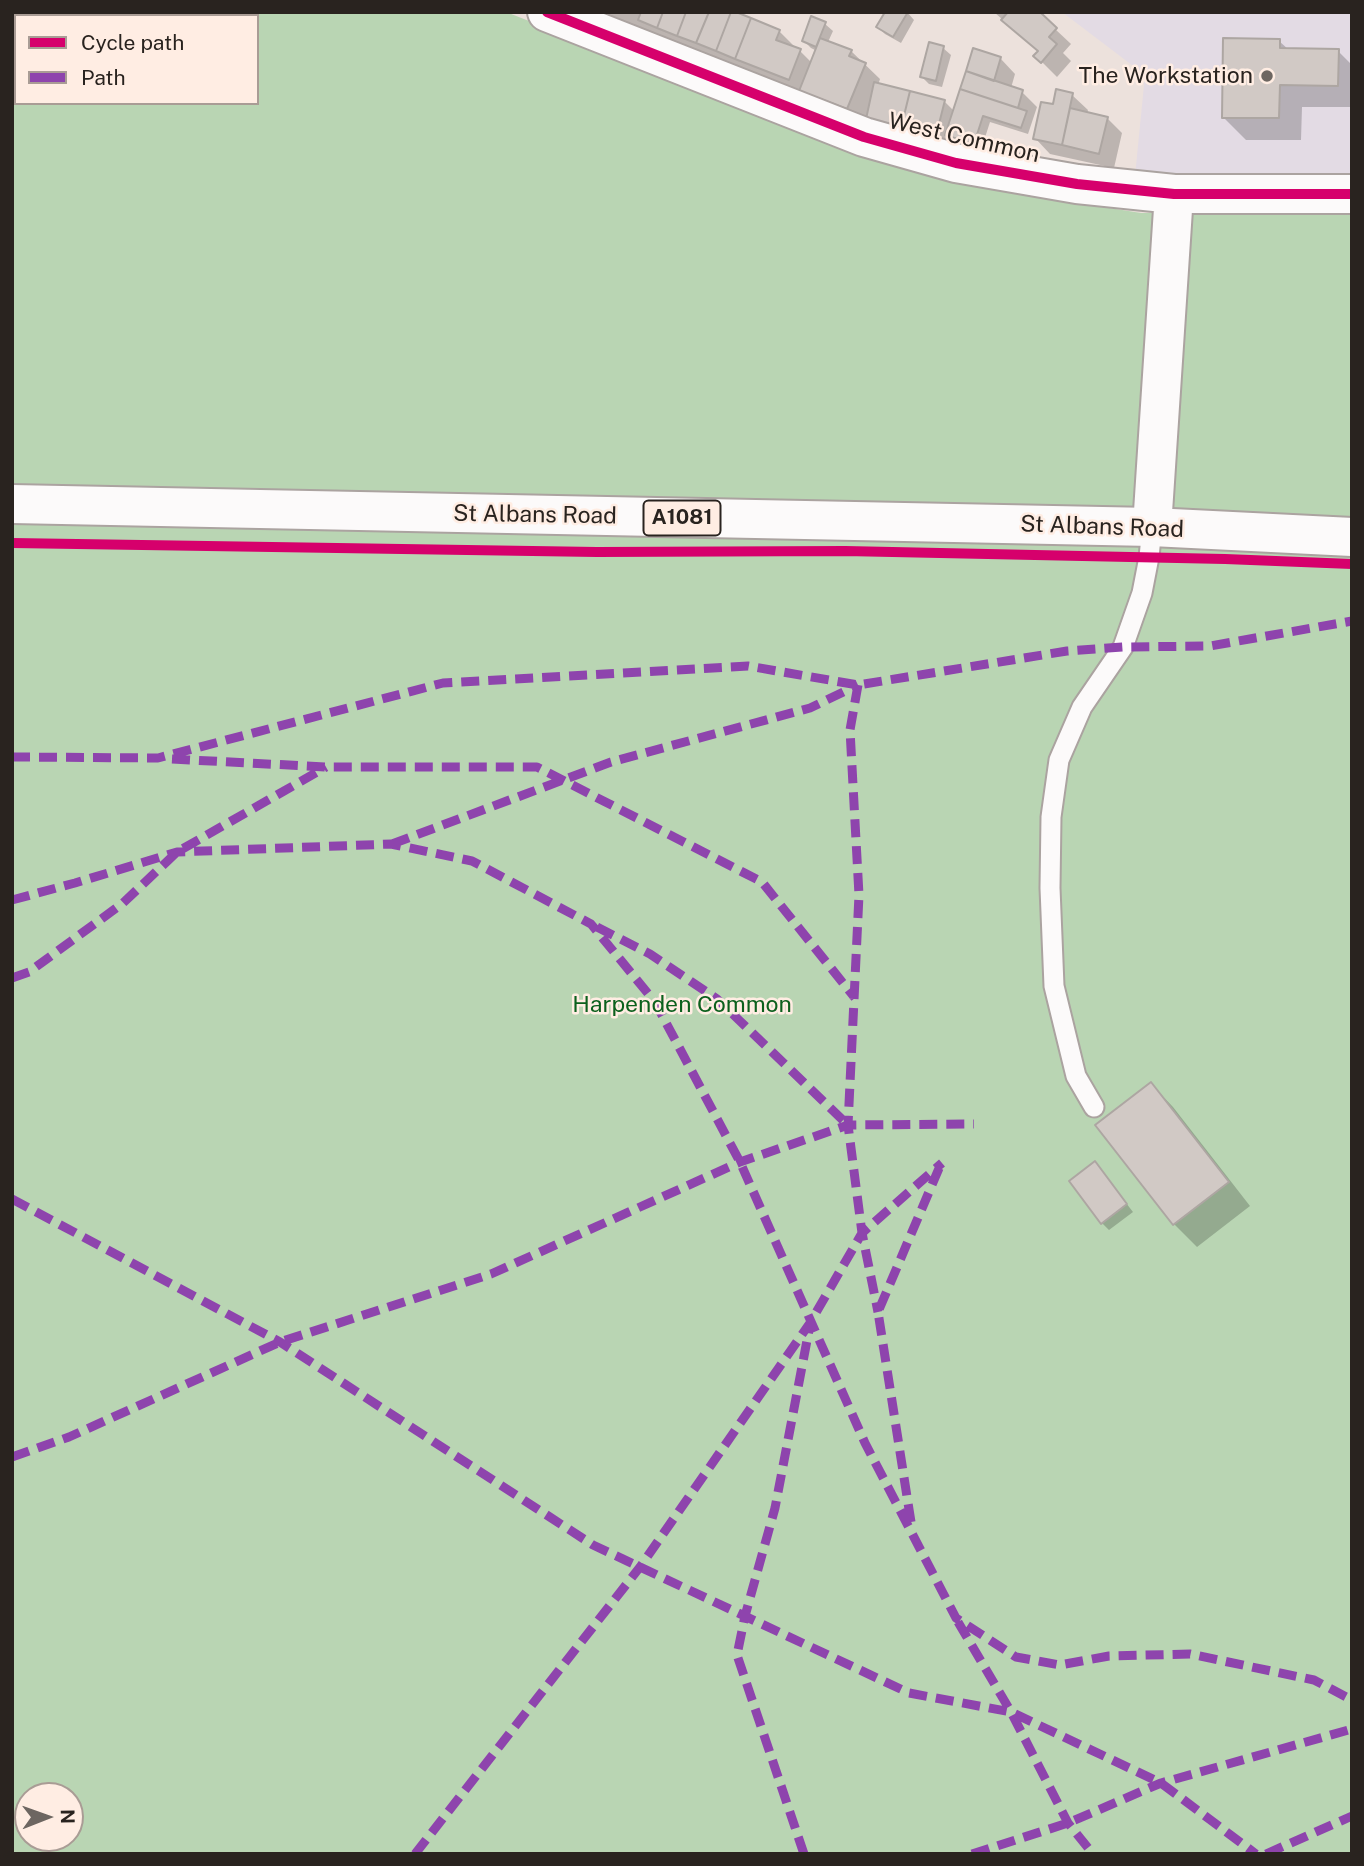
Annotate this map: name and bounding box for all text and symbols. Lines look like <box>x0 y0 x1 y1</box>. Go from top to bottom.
legend <box>14 14 259 105</box>
text: Cycle path <box>81 30 184 55</box>
place label: The Workstation <box>1079 62 1253 90</box>
text: Path <box>81 65 126 90</box>
marker: The Workstation <box>1259 68 1275 84</box>
street label: West Common <box>886 107 1042 169</box>
street label: St Albans Road <box>453 500 617 530</box>
road number: A1081 <box>644 500 720 536</box>
street label: St Albans Road <box>1020 510 1184 544</box>
park label: Harpenden Common <box>572 991 792 1019</box>
north arrow <box>14 1782 84 1852</box>
text: N <box>57 1809 79 1824</box>

